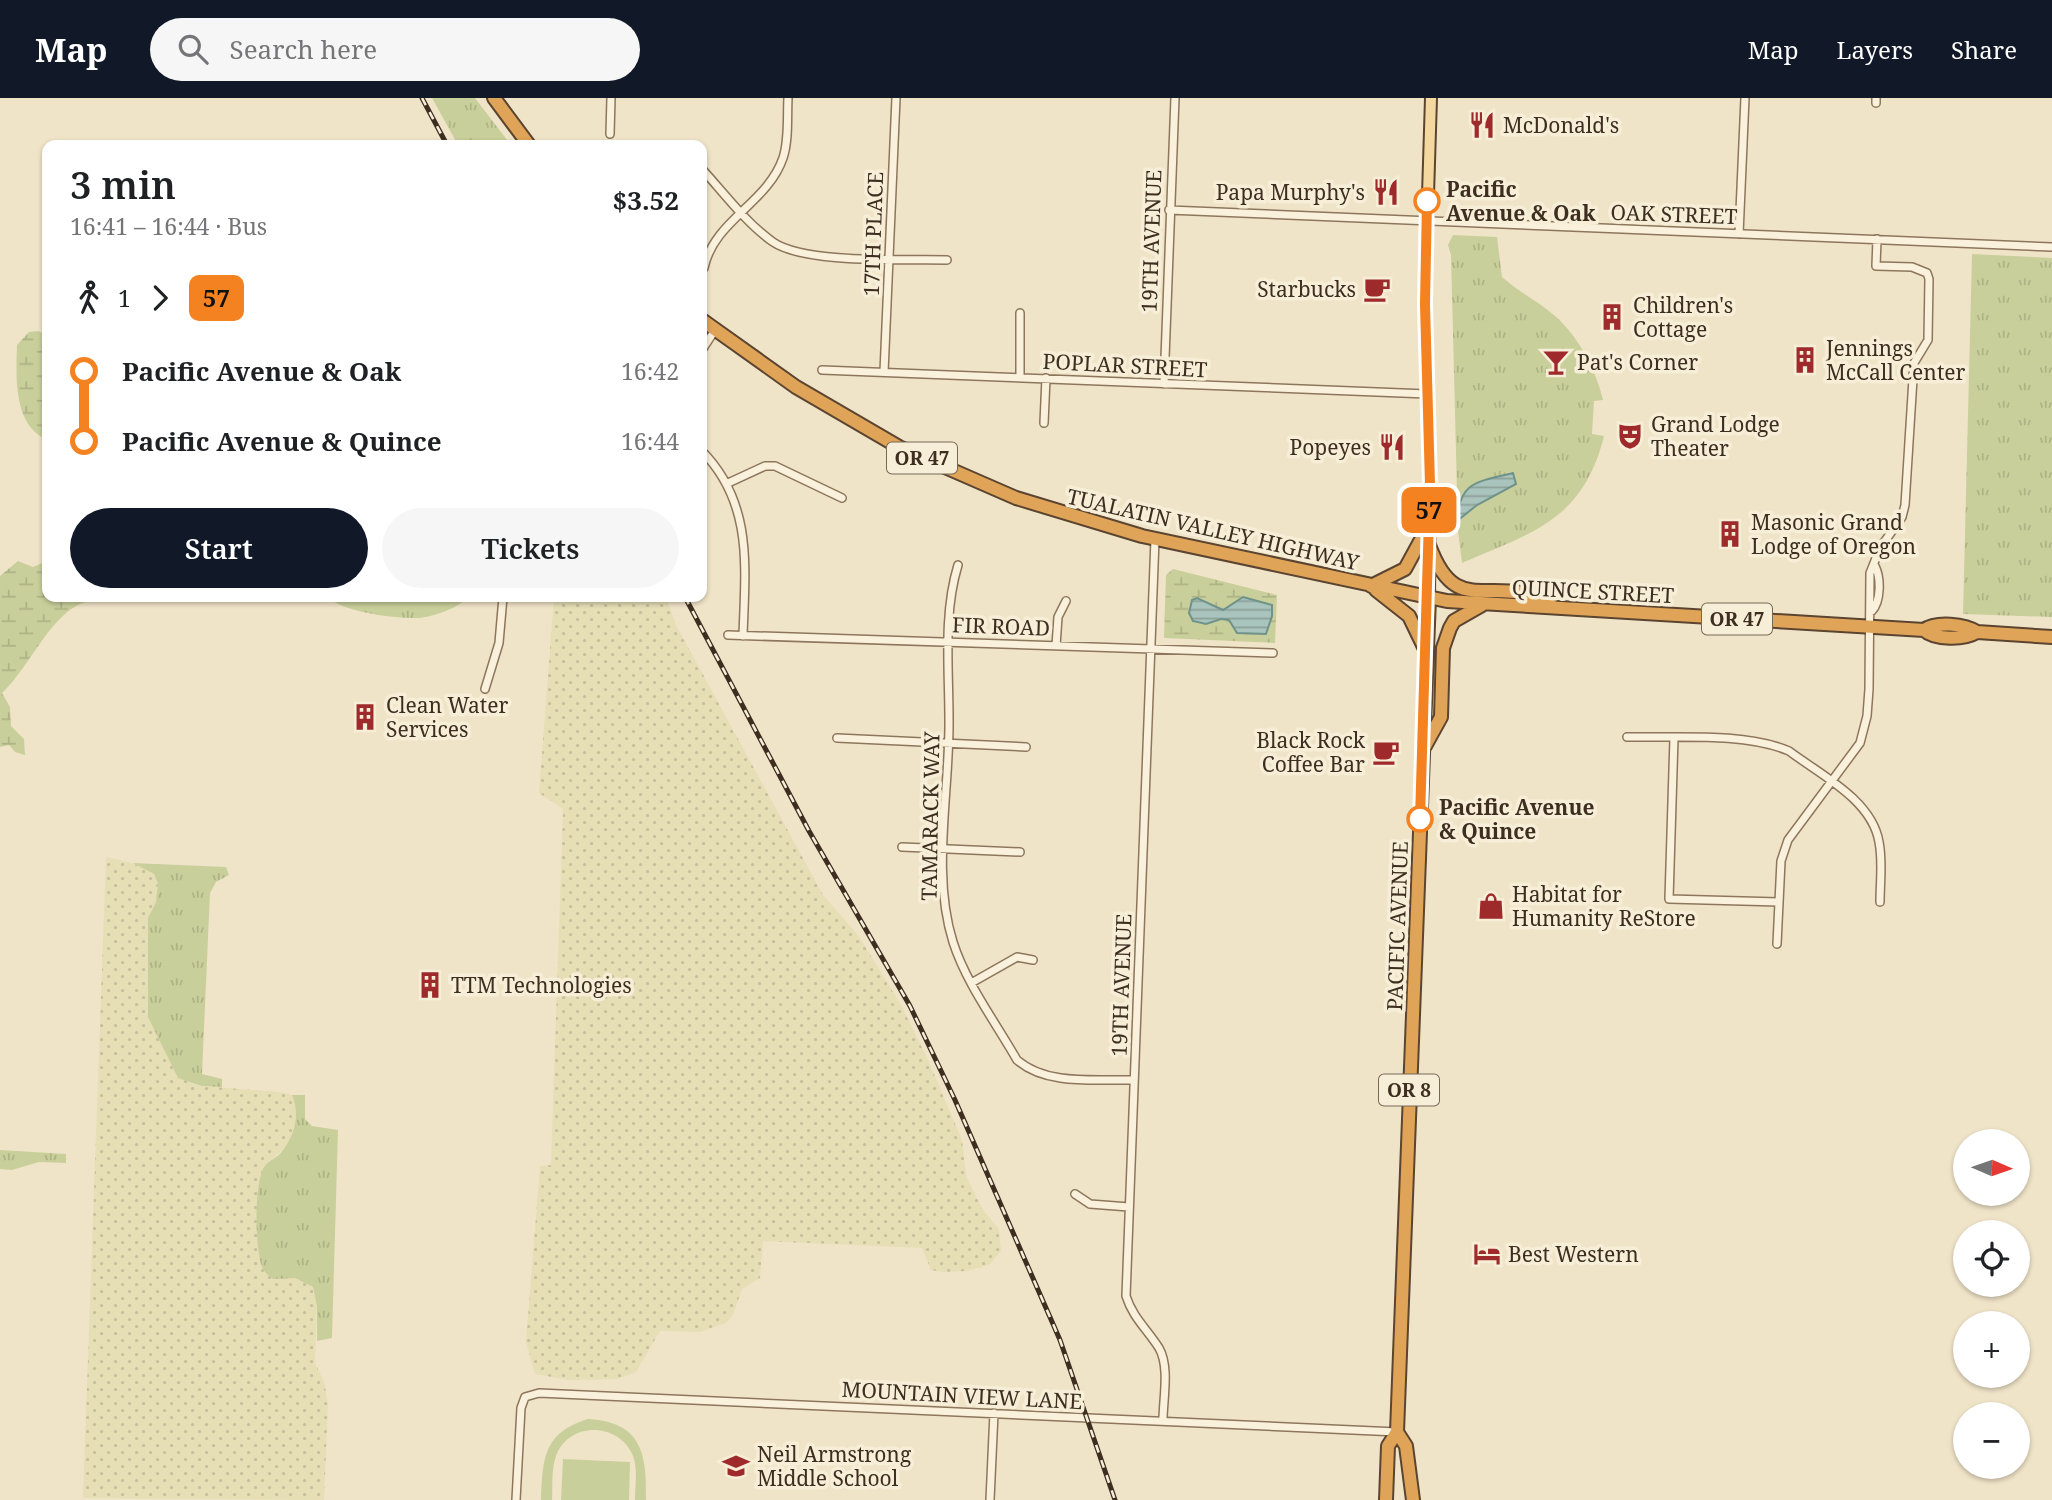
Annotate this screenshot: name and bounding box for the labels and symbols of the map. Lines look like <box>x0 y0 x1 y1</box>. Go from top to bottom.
restaurant icon: McDonald's <box>1467 110 1497 140</box>
place label: McDonald's <box>1503 111 1619 139</box>
street label: 19TH AVENUE <box>1135 169 1167 313</box>
street label: 17TH PLACE <box>857 171 889 297</box>
place label: Pacific Avenue & Oak <box>1446 175 1596 227</box>
restaurant icon: Papa Murphy's <box>1371 177 1401 207</box>
place label: Papa Murphy's <box>1216 178 1365 206</box>
marker: Pacific Avenue & Oak <box>1414 188 1440 214</box>
street label: OAK STREET <box>1610 198 1738 230</box>
cafe icon: Starbucks <box>1362 274 1392 304</box>
place label: Starbucks <box>1257 275 1356 303</box>
place label: Children's Cottage <box>1633 291 1733 343</box>
building icon: Children's Cottage <box>1597 302 1627 332</box>
place label: Jennings McCall Center <box>1825 334 1966 386</box>
building icon: Jennings McCall Center <box>1790 345 1820 375</box>
street label: POPLAR STREET <box>1042 347 1208 383</box>
bar icon: Pat's Corner <box>1541 347 1571 377</box>
place label: Pat's Corner <box>1577 348 1698 376</box>
place label: Grand Lodge Theater <box>1651 410 1780 462</box>
theatre icon: Grand Lodge Theater <box>1615 421 1645 451</box>
restaurant icon: Popeyes <box>1377 432 1407 462</box>
place label: Popeyes <box>1289 433 1371 461</box>
road number: OR 47 <box>887 442 957 474</box>
street label: TUALATIN VALLEY HIGHWAY <box>1064 482 1363 576</box>
line badge: 57 <box>1398 487 1460 533</box>
place label: Masonic Grand Lodge of Oregon <box>1751 508 1916 560</box>
building icon: Masonic Grand Lodge of Oregon <box>1715 519 1745 549</box>
street label: QUINCE STREET <box>1511 573 1675 609</box>
road number: OR 47 <box>1702 604 1772 634</box>
street label: FIR ROAD <box>952 610 1050 642</box>
place label: Clean Water Services <box>386 691 508 743</box>
building icon: Clean Water Services <box>350 702 380 732</box>
place label: Black Rock Coffee Bar <box>1256 726 1366 778</box>
street label: TAMARACK WAY <box>915 730 945 901</box>
cafe icon: Black Rock Coffee Bar <box>1371 737 1401 767</box>
place label: Pacific Avenue & Quince <box>1439 793 1594 845</box>
marker: Pacific Avenue & Quince <box>1407 806 1433 832</box>
street label: PACIFIC AVENUE <box>1380 841 1414 1011</box>
place label: Habitat for Humanity ReStore <box>1512 880 1696 932</box>
shop icon: Habitat for Humanity ReStore <box>1476 891 1506 921</box>
street label: 19TH AVENUE <box>1105 913 1137 1057</box>
building icon: TTM Technologies <box>415 970 445 1000</box>
place label: TTM Technologies <box>451 971 632 999</box>
road number: OR 8 <box>1379 1074 1439 1106</box>
north arrow <box>1953 1129 2030 1206</box>
hotel icon: Best Western <box>1472 1239 1502 1269</box>
place label: Best Western <box>1508 1240 1639 1268</box>
street label: MOUNTAIN VIEW LANE <box>841 1375 1083 1415</box>
place label: Neil Armstrong Middle School <box>757 1440 912 1492</box>
school or university icon: Neil Armstrong Middle School <box>721 1451 751 1481</box>

